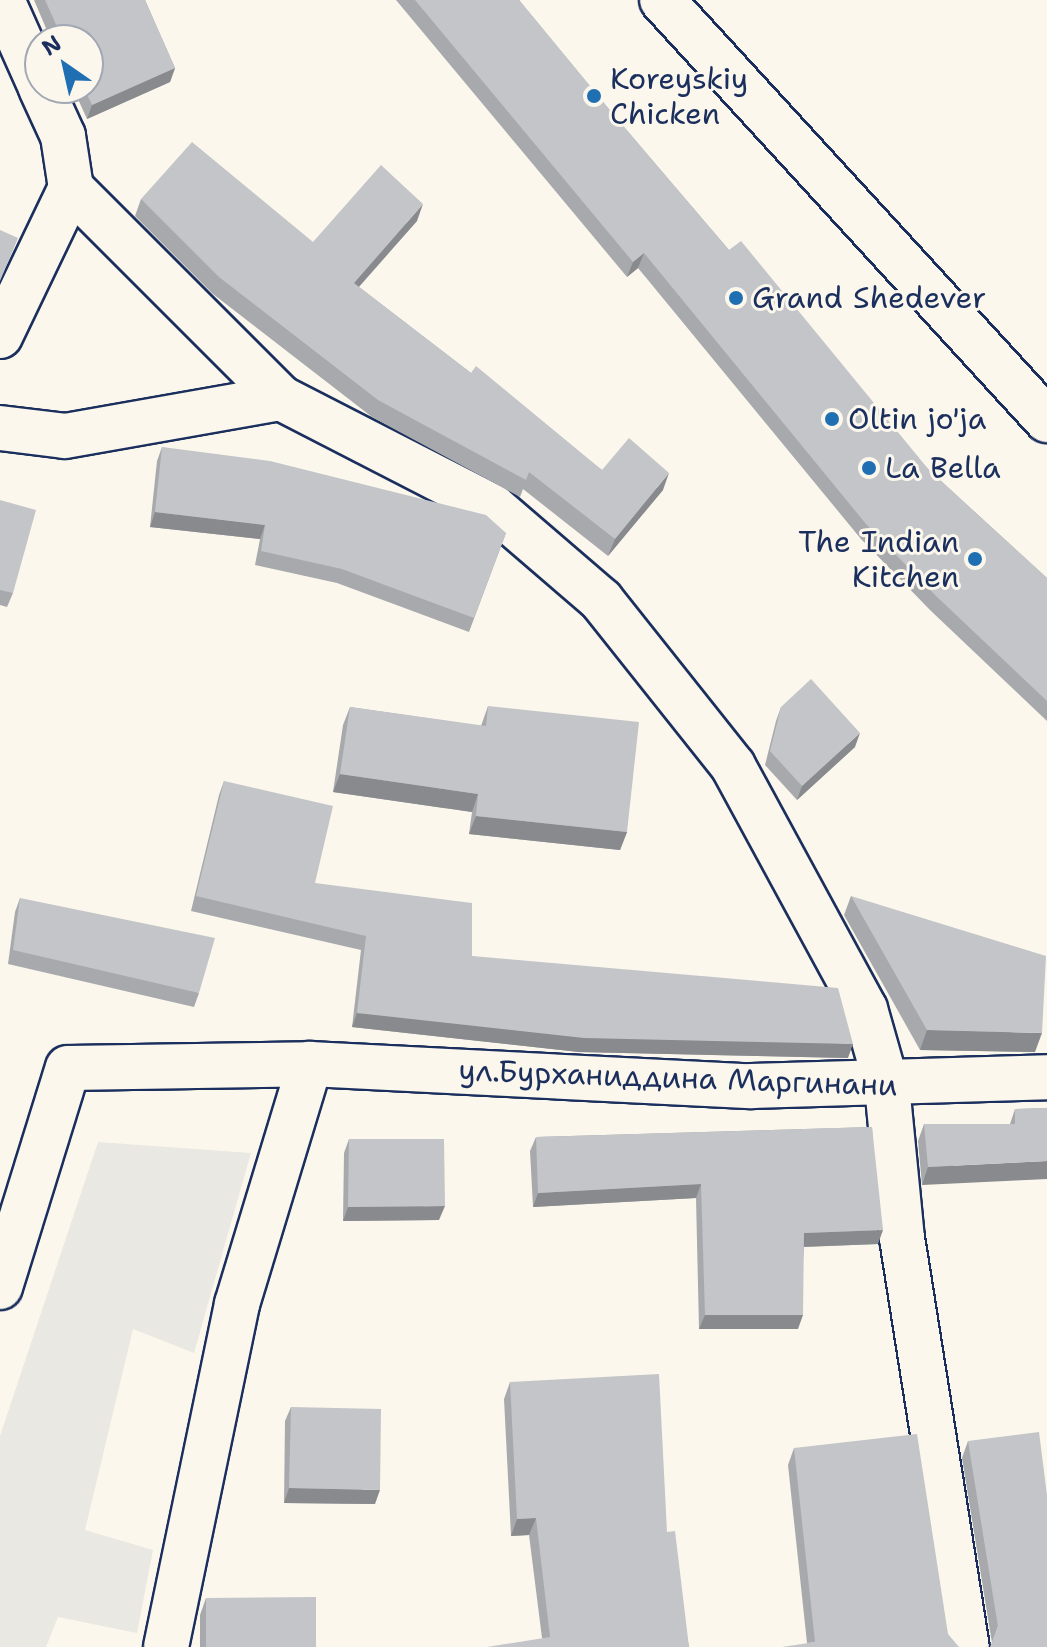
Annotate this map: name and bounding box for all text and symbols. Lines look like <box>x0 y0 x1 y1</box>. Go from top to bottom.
north arrow <box>24 24 104 104</box>
text: N <box>36 28 67 62</box>
place label: Koreyskiy Chicken <box>610 61 748 132</box>
marker: Koreyskiy Chicken <box>585 87 603 105</box>
place label: Grand Shedever <box>752 280 986 316</box>
marker: Grand Shedever <box>727 289 745 307</box>
place label: Oltin jo'ja <box>848 401 986 437</box>
marker: Oltin jo'ja <box>823 410 841 428</box>
place label: La Bella <box>885 450 1001 486</box>
marker: La Bella <box>860 459 878 477</box>
place label: The Indian Kitchen <box>798 524 959 594</box>
marker: The Indian Kitchen <box>966 550 984 568</box>
street label: ул.Бурханиддина Маргинани <box>458 1052 898 1104</box>

